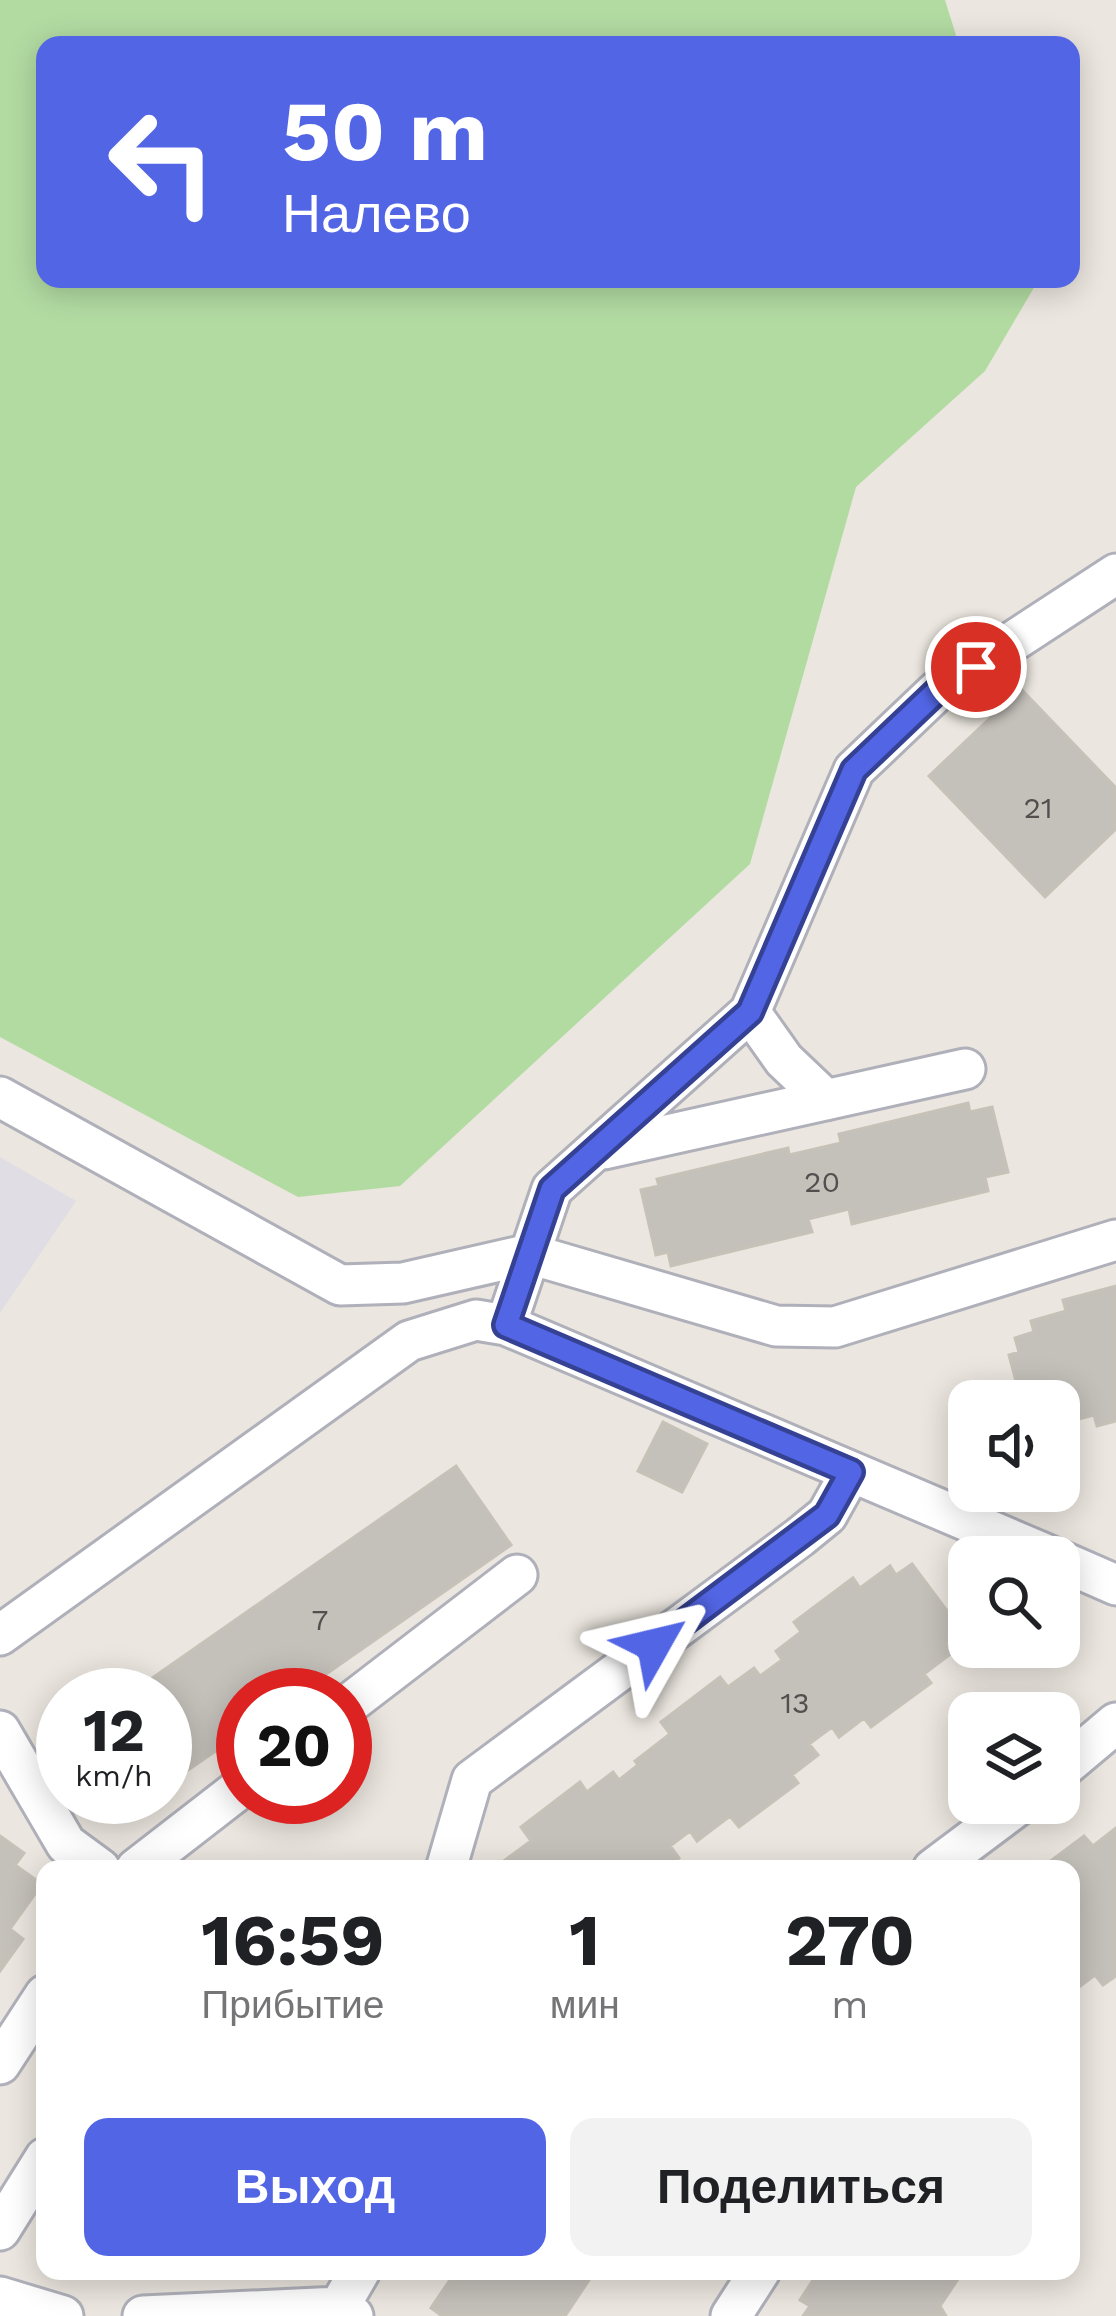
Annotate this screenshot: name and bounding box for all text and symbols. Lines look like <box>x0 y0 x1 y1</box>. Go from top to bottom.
text: 50 m <box>282 82 488 180</box>
icon: left <box>84 84 240 240</box>
text: Налево <box>282 182 471 245</box>
pin <box>925 616 1027 718</box>
icon: arrive <box>943 634 1009 700</box>
house number: 21 <box>1023 790 1053 825</box>
house number: 20 <box>804 1164 840 1199</box>
map controls <box>948 1380 1080 1824</box>
button: sound <box>948 1380 1080 1512</box>
button: search <box>948 1536 1080 1668</box>
position arrow <box>591 1582 717 1708</box>
house number: 7 <box>312 1602 328 1637</box>
speed limit sign: 20 <box>216 1668 372 1824</box>
house number: 13 <box>780 1685 810 1720</box>
button: layers <box>948 1692 1080 1824</box>
text: 12 <box>83 1695 145 1766</box>
text: km/h <box>75 1758 153 1793</box>
text: 16:59 <box>201 1898 385 1982</box>
text: 1 <box>569 1898 600 1982</box>
text: 270 <box>785 1898 915 1982</box>
text: Прибытие <box>201 1982 384 2027</box>
text: мин <box>550 1982 620 2027</box>
text: m <box>831 1982 869 2027</box>
button: Выход <box>84 2118 546 2256</box>
button: Поделиться <box>570 2118 1032 2256</box>

